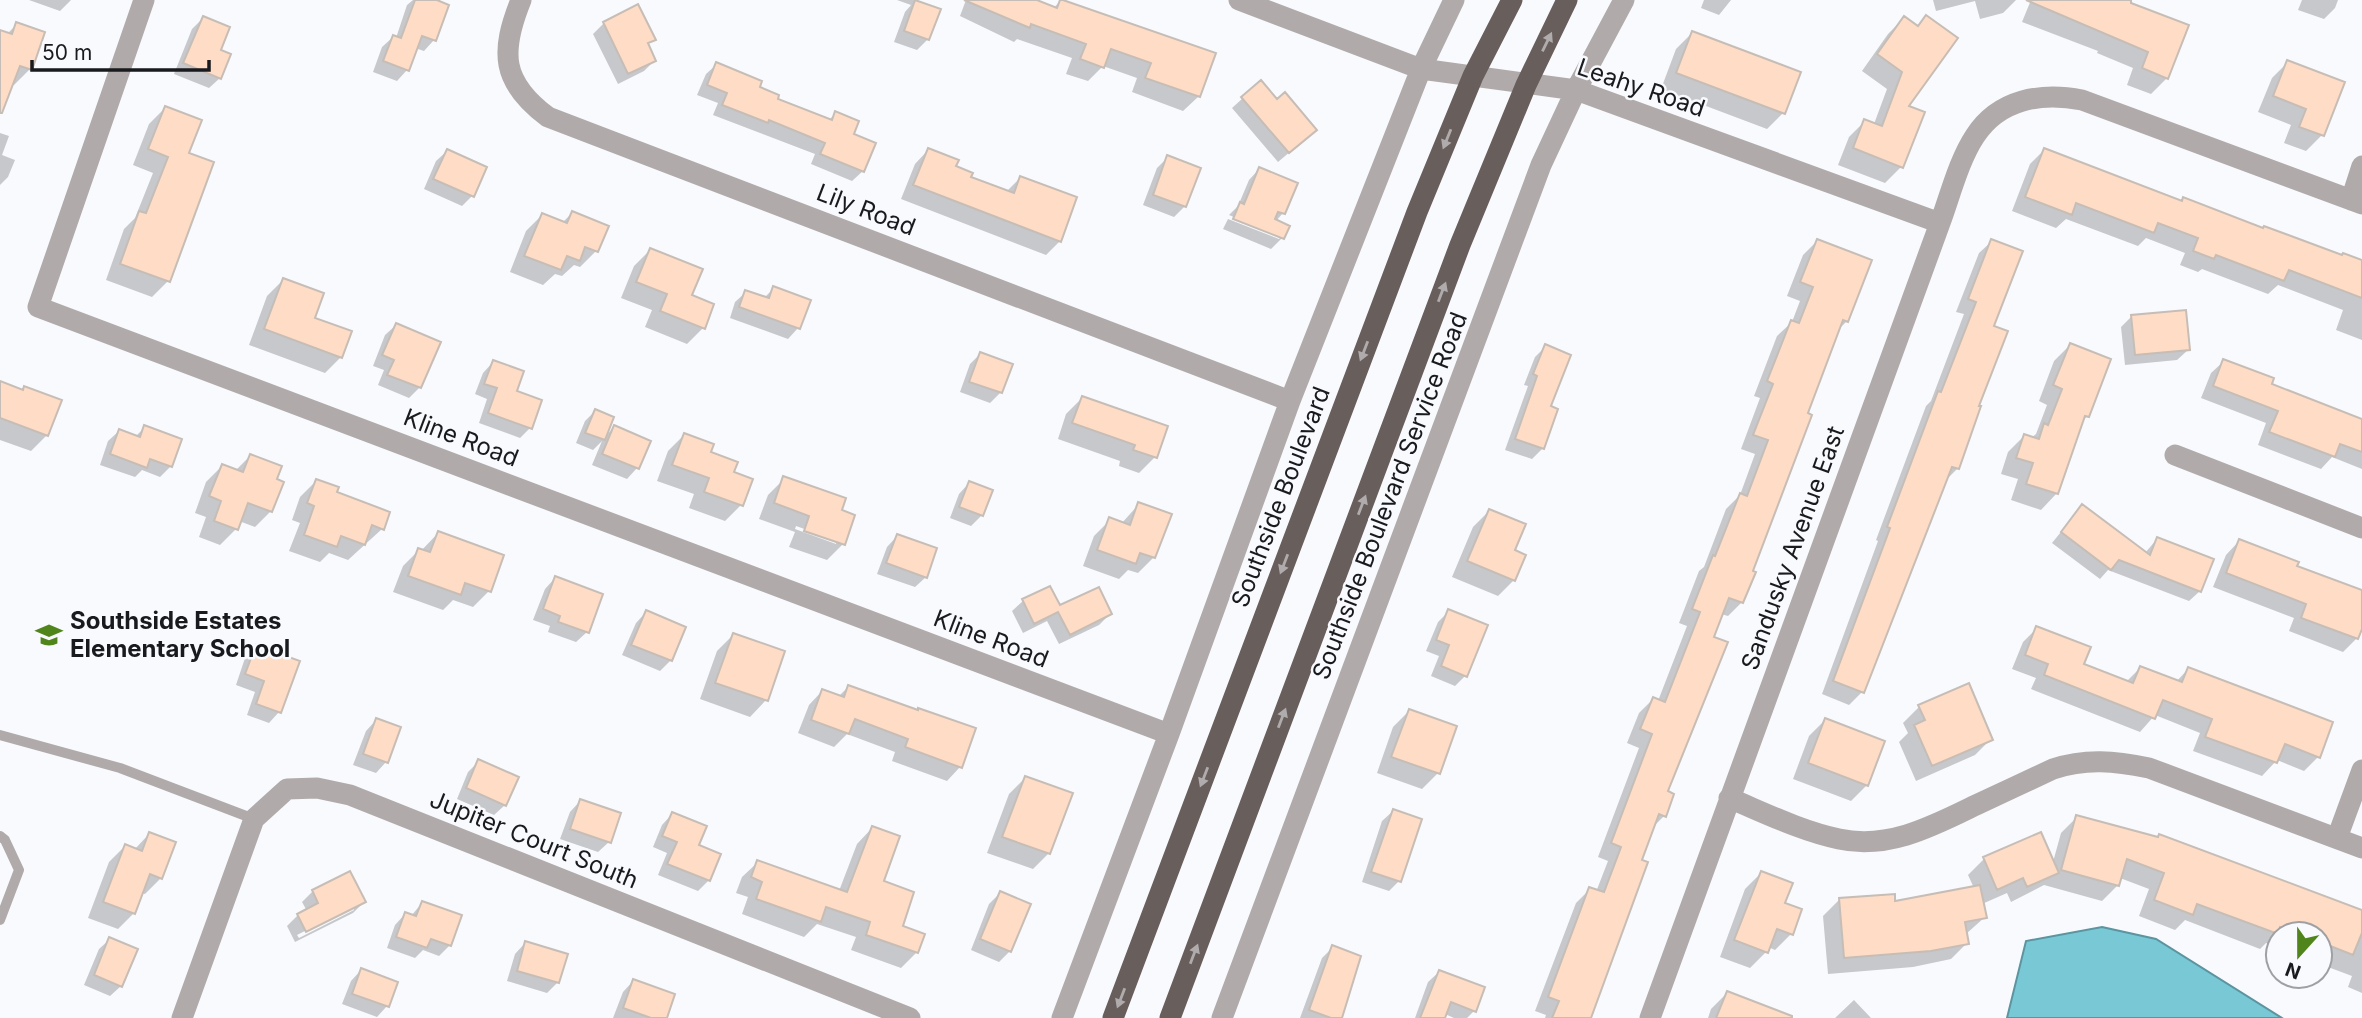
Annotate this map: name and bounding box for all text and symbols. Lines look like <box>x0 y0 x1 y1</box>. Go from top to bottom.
scale bar <box>32 28 208 72</box>
one-way arrow <box>1541 32 1553 52</box>
text: 50 m <box>42 40 92 65</box>
street label: Leahy Road <box>1573 52 1709 123</box>
one-way arrow <box>1441 129 1452 150</box>
street label: Lily Road <box>813 177 920 242</box>
one-way arrow <box>1437 282 1448 303</box>
street label: Southside Boulevard Service Road <box>1306 308 1473 684</box>
one-way arrow <box>1358 341 1369 362</box>
street label: Southside Boulevard <box>1225 383 1336 611</box>
street label: Kline Road <box>400 402 523 473</box>
street label: Sandusky Avenue East <box>1735 422 1850 674</box>
one-way arrow <box>1357 495 1368 516</box>
one-way arrow <box>1278 554 1289 575</box>
street label: Kline Road <box>930 603 1053 674</box>
place label: Southside Estates Elementary School <box>70 606 290 663</box>
school or university icon: Southside Estates Elementary School <box>34 620 64 650</box>
one-way arrow <box>1277 708 1288 729</box>
one-way arrow <box>1198 767 1209 788</box>
street label: Jupiter Court South <box>426 785 643 895</box>
north arrow <box>2264 920 2334 990</box>
one-way arrow <box>1189 944 1200 965</box>
text: N <box>2282 957 2304 984</box>
one-way arrow <box>1115 988 1126 1009</box>

